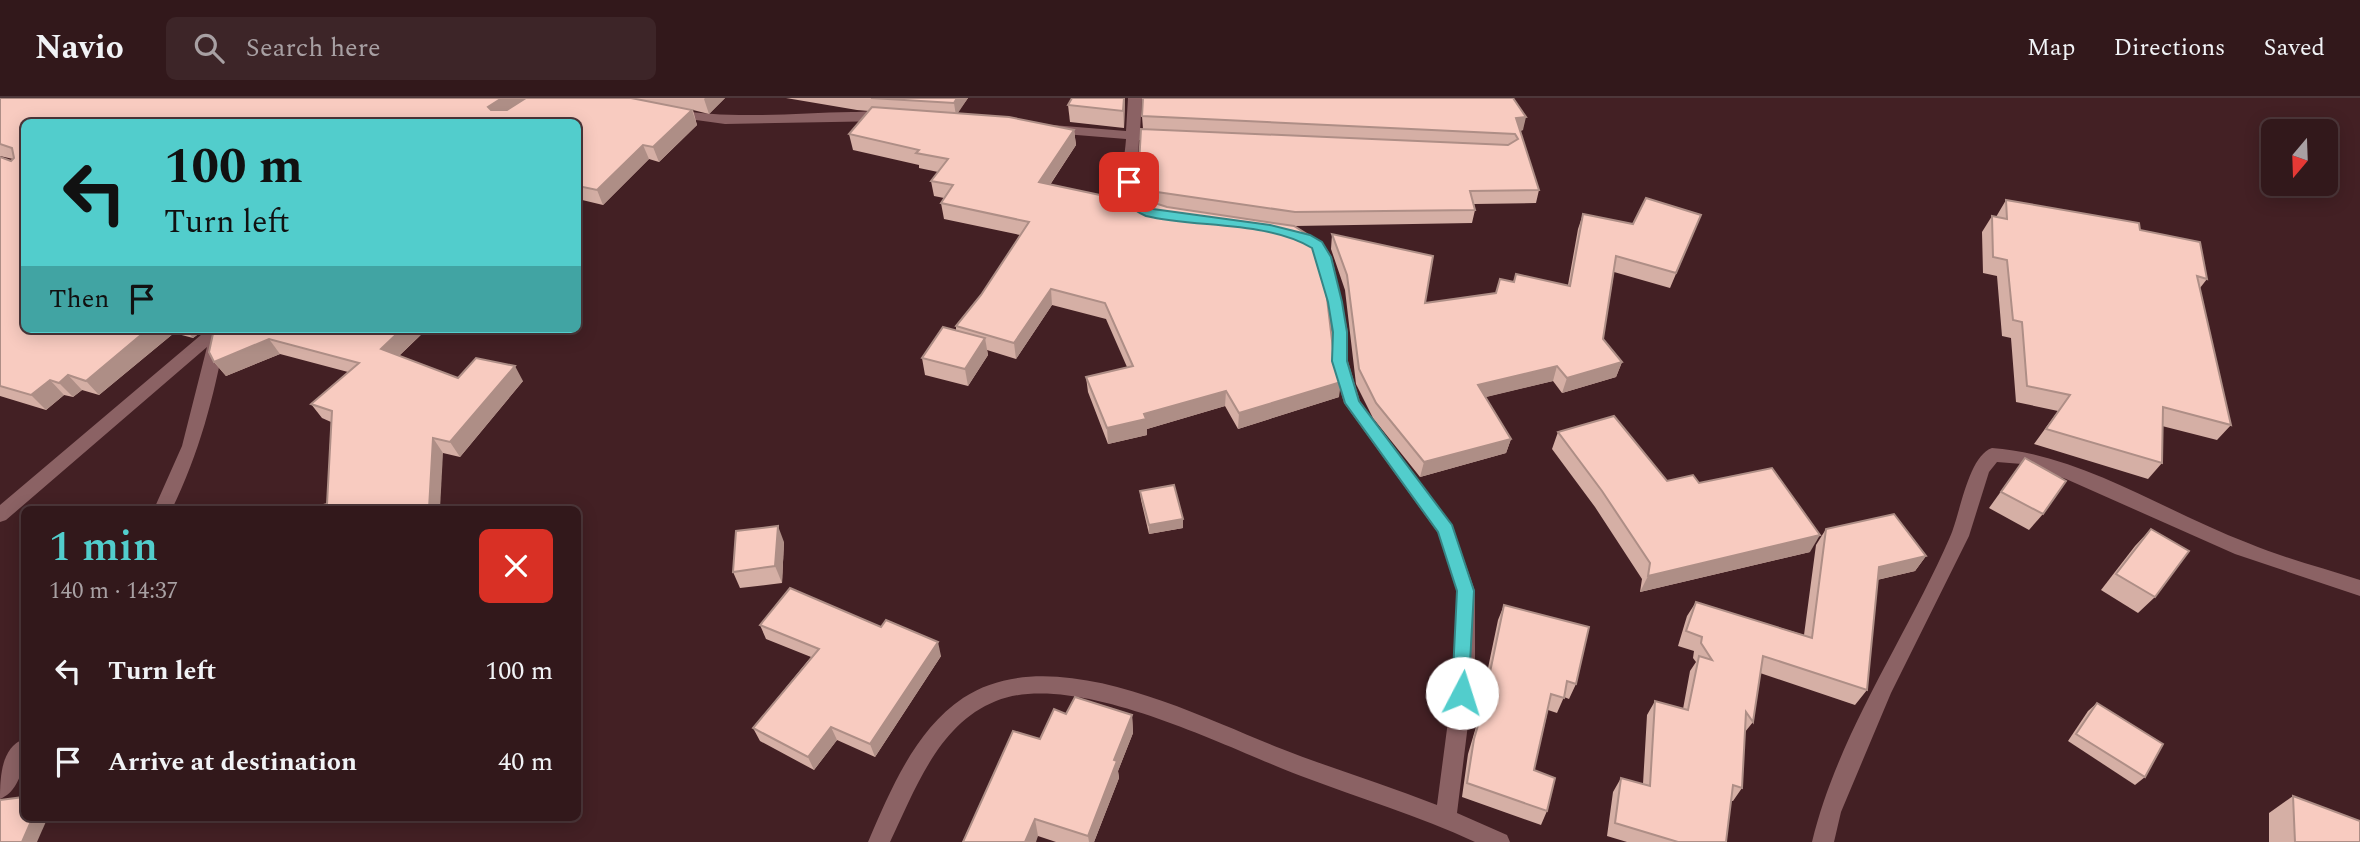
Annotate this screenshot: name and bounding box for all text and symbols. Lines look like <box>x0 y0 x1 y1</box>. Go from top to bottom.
search box <box>166 17 656 80</box>
text: Navio <box>35 23 124 73</box>
text: Search here <box>246 28 381 68</box>
icon: search <box>190 29 228 67</box>
text: Map <box>2027 30 2075 66</box>
text: Directions <box>2113 30 2225 66</box>
text: Saved <box>2263 30 2325 66</box>
north arrow <box>2261 119 2338 196</box>
map controls <box>2261 119 2338 196</box>
text: 100 m <box>164 130 303 205</box>
icon: left <box>49 147 140 238</box>
pin <box>1099 152 1159 212</box>
icon: arrive <box>1110 163 1148 201</box>
text: Turn left <box>164 198 290 247</box>
text: Then <box>49 279 109 319</box>
icon: arrive <box>123 280 161 318</box>
text: 1 min <box>49 516 158 579</box>
button: close <box>479 529 553 603</box>
text: 140 m · 14:37 <box>49 574 178 609</box>
text: Turn left <box>108 651 216 691</box>
text: 100 m <box>485 651 553 691</box>
icon: left <box>49 652 87 690</box>
position arrow <box>1425 656 1499 730</box>
text: Arrive at destination <box>108 742 357 782</box>
text: 40 m <box>498 742 553 782</box>
icon: arrive <box>49 743 87 781</box>

